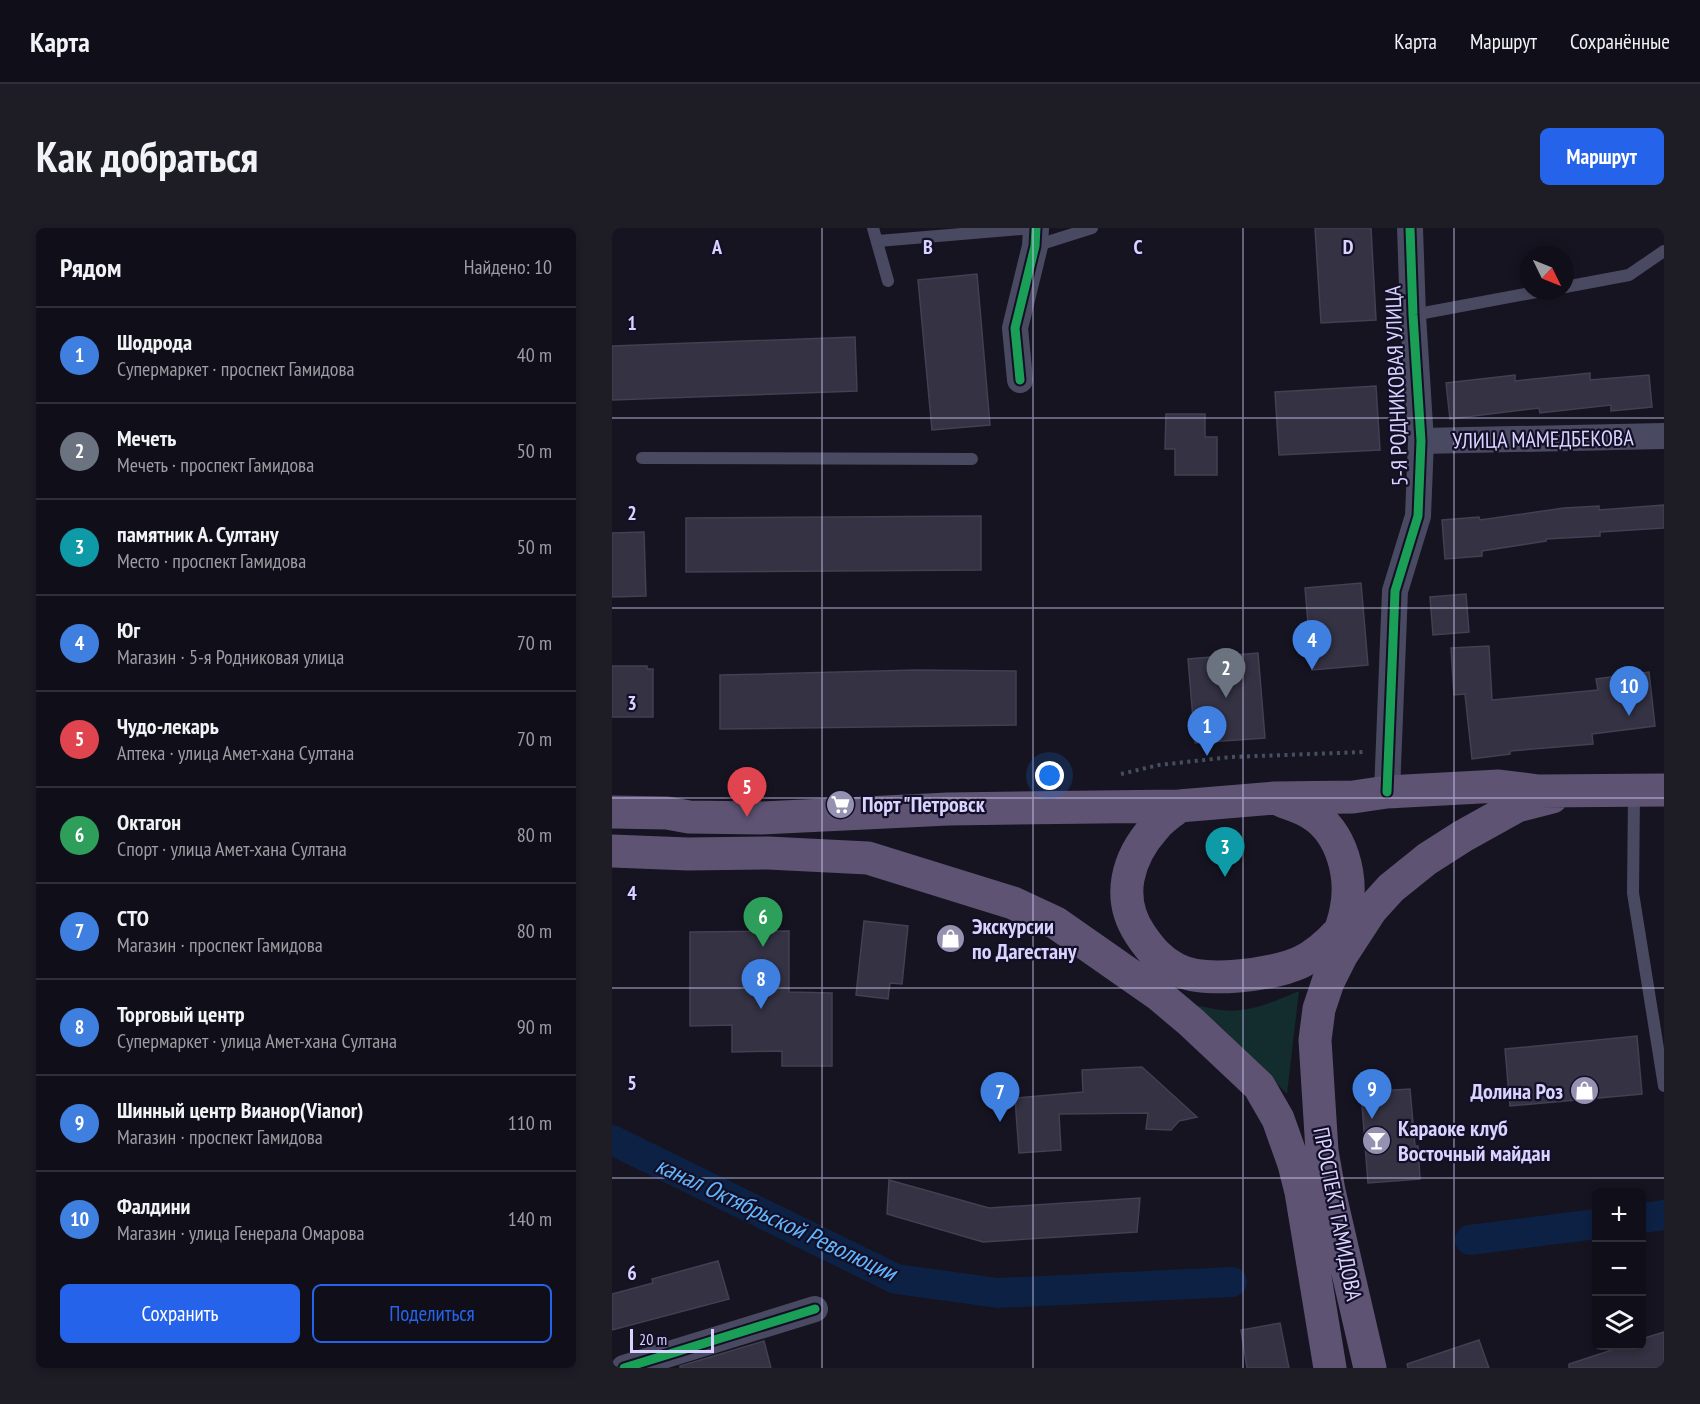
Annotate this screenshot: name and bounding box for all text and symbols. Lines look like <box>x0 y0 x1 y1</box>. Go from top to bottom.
text: Карта <box>30 23 90 60</box>
text: Карта <box>1394 28 1437 55</box>
text: Маршрут <box>1470 28 1537 55</box>
text: Сохранённые <box>1570 28 1670 55</box>
button: Маршрут <box>1540 128 1664 185</box>
text: Как добраться <box>36 129 258 184</box>
text: A <box>711 234 723 260</box>
text: B <box>923 234 933 260</box>
text: C <box>1133 234 1143 260</box>
text: D <box>1343 234 1354 260</box>
north arrow <box>1520 246 1574 300</box>
text: Рядом <box>60 251 121 284</box>
text: Найдено: 10 <box>464 254 552 280</box>
street label: 5-Я РОДНИКОВАЯ УЛИЦА <box>1378 285 1413 487</box>
text: 1 <box>627 310 637 336</box>
text: Шодрода <box>117 328 192 356</box>
text: 1 <box>75 342 84 368</box>
text: 40 m <box>517 342 552 368</box>
text: Супермаркет · проспект Гамидова <box>117 356 355 382</box>
street label: УЛИЦА МАМЕДБЕКОВА <box>1452 423 1635 455</box>
text: Мечеть <box>117 424 176 452</box>
text: 2 <box>75 438 84 464</box>
text: 50 m <box>517 438 552 464</box>
text: Мечеть · проспект Гамидова <box>117 452 314 478</box>
text: 2 <box>627 500 637 526</box>
text: памятник А. Султану <box>117 520 279 548</box>
text: 3 <box>75 534 84 560</box>
text: 50 m <box>517 534 552 560</box>
text: Место · проспект Гамидова <box>117 548 306 574</box>
text: Юг <box>117 616 140 644</box>
pin: 4 <box>1292 620 1332 670</box>
text: 4 <box>75 630 84 656</box>
text: 70 m <box>517 630 552 656</box>
text: Магазин · 5-я Родниковая улица <box>117 644 344 670</box>
pin: 2 <box>1206 648 1246 698</box>
pin: 10 <box>1610 666 1648 716</box>
text: 3 <box>627 690 637 716</box>
pin: 1 <box>1188 706 1226 756</box>
text: Чудо-лекарь <box>117 712 219 740</box>
text: 5 <box>75 726 84 752</box>
text: 70 m <box>517 726 552 752</box>
text: Аптека · улица Амет-хана Султана <box>117 740 354 766</box>
your location <box>1035 761 1064 790</box>
pin: 5 <box>728 768 766 817</box>
supermarket icon: Порт "Петровск <box>825 788 857 820</box>
place label: Порт "Петровск <box>862 790 986 818</box>
text: Октагон <box>117 808 181 836</box>
text: 6 <box>75 822 84 848</box>
text: 80 m <box>517 822 552 848</box>
pin: 3 <box>1206 828 1244 877</box>
text: Спорт · улица Амет-хана Султана <box>117 836 347 862</box>
text: 4 <box>627 880 637 906</box>
pin: 6 <box>744 898 782 947</box>
text: СТО <box>117 904 149 932</box>
place label: Экскурсии по Дагестану <box>972 912 1078 965</box>
text: 7 <box>75 918 84 944</box>
text: 80 m <box>517 918 552 944</box>
shop icon: Экскурсии по Дагестану <box>935 923 967 955</box>
text: Магазин · проспект Гамидова <box>117 932 323 958</box>
pin: 8 <box>742 960 780 1009</box>
text: Торговый центр <box>117 1000 245 1028</box>
text: 8 <box>75 1014 84 1040</box>
text: 90 m <box>517 1014 552 1040</box>
text: Супермаркет · улица Амет-хана Султана <box>117 1028 397 1054</box>
text: 5 <box>627 1070 637 1096</box>
pin: 9 <box>1352 1070 1392 1119</box>
pin: 7 <box>980 1072 1020 1122</box>
shop icon: Долина Роз <box>1568 1075 1600 1107</box>
place label: Долина Роз <box>1471 1077 1563 1105</box>
text: Шинный центр Вианор(Vianor) <box>117 1096 363 1124</box>
text: 9 <box>75 1110 84 1136</box>
text: 110 m <box>508 1110 552 1136</box>
place label: Караоке клуб Восточный майдан <box>1398 1114 1550 1167</box>
text: Магазин · проспект Гамидова <box>117 1124 323 1150</box>
street label: ПРОСПЕКТ ГАМИДОВА <box>1307 1125 1369 1304</box>
bar icon: Караоке клуб Восточный майдан <box>1361 1125 1393 1157</box>
water label: канал Октябрьской Революции <box>651 1149 904 1289</box>
map controls <box>1592 1188 1646 1350</box>
button: + <box>1592 1188 1646 1242</box>
text: Фалдини <box>117 1192 190 1220</box>
text: 10 <box>70 1206 89 1232</box>
text: 140 m <box>508 1206 552 1232</box>
text: Магазин · улица Генерала Омарова <box>117 1220 364 1246</box>
button: − <box>1592 1242 1646 1296</box>
text: 6 <box>627 1260 637 1286</box>
button: Сохранить <box>60 1284 300 1343</box>
button: Поделиться <box>312 1284 552 1343</box>
button: layers <box>1592 1296 1646 1350</box>
scale bar <box>630 1326 714 1354</box>
text: 20 m <box>639 1329 667 1349</box>

